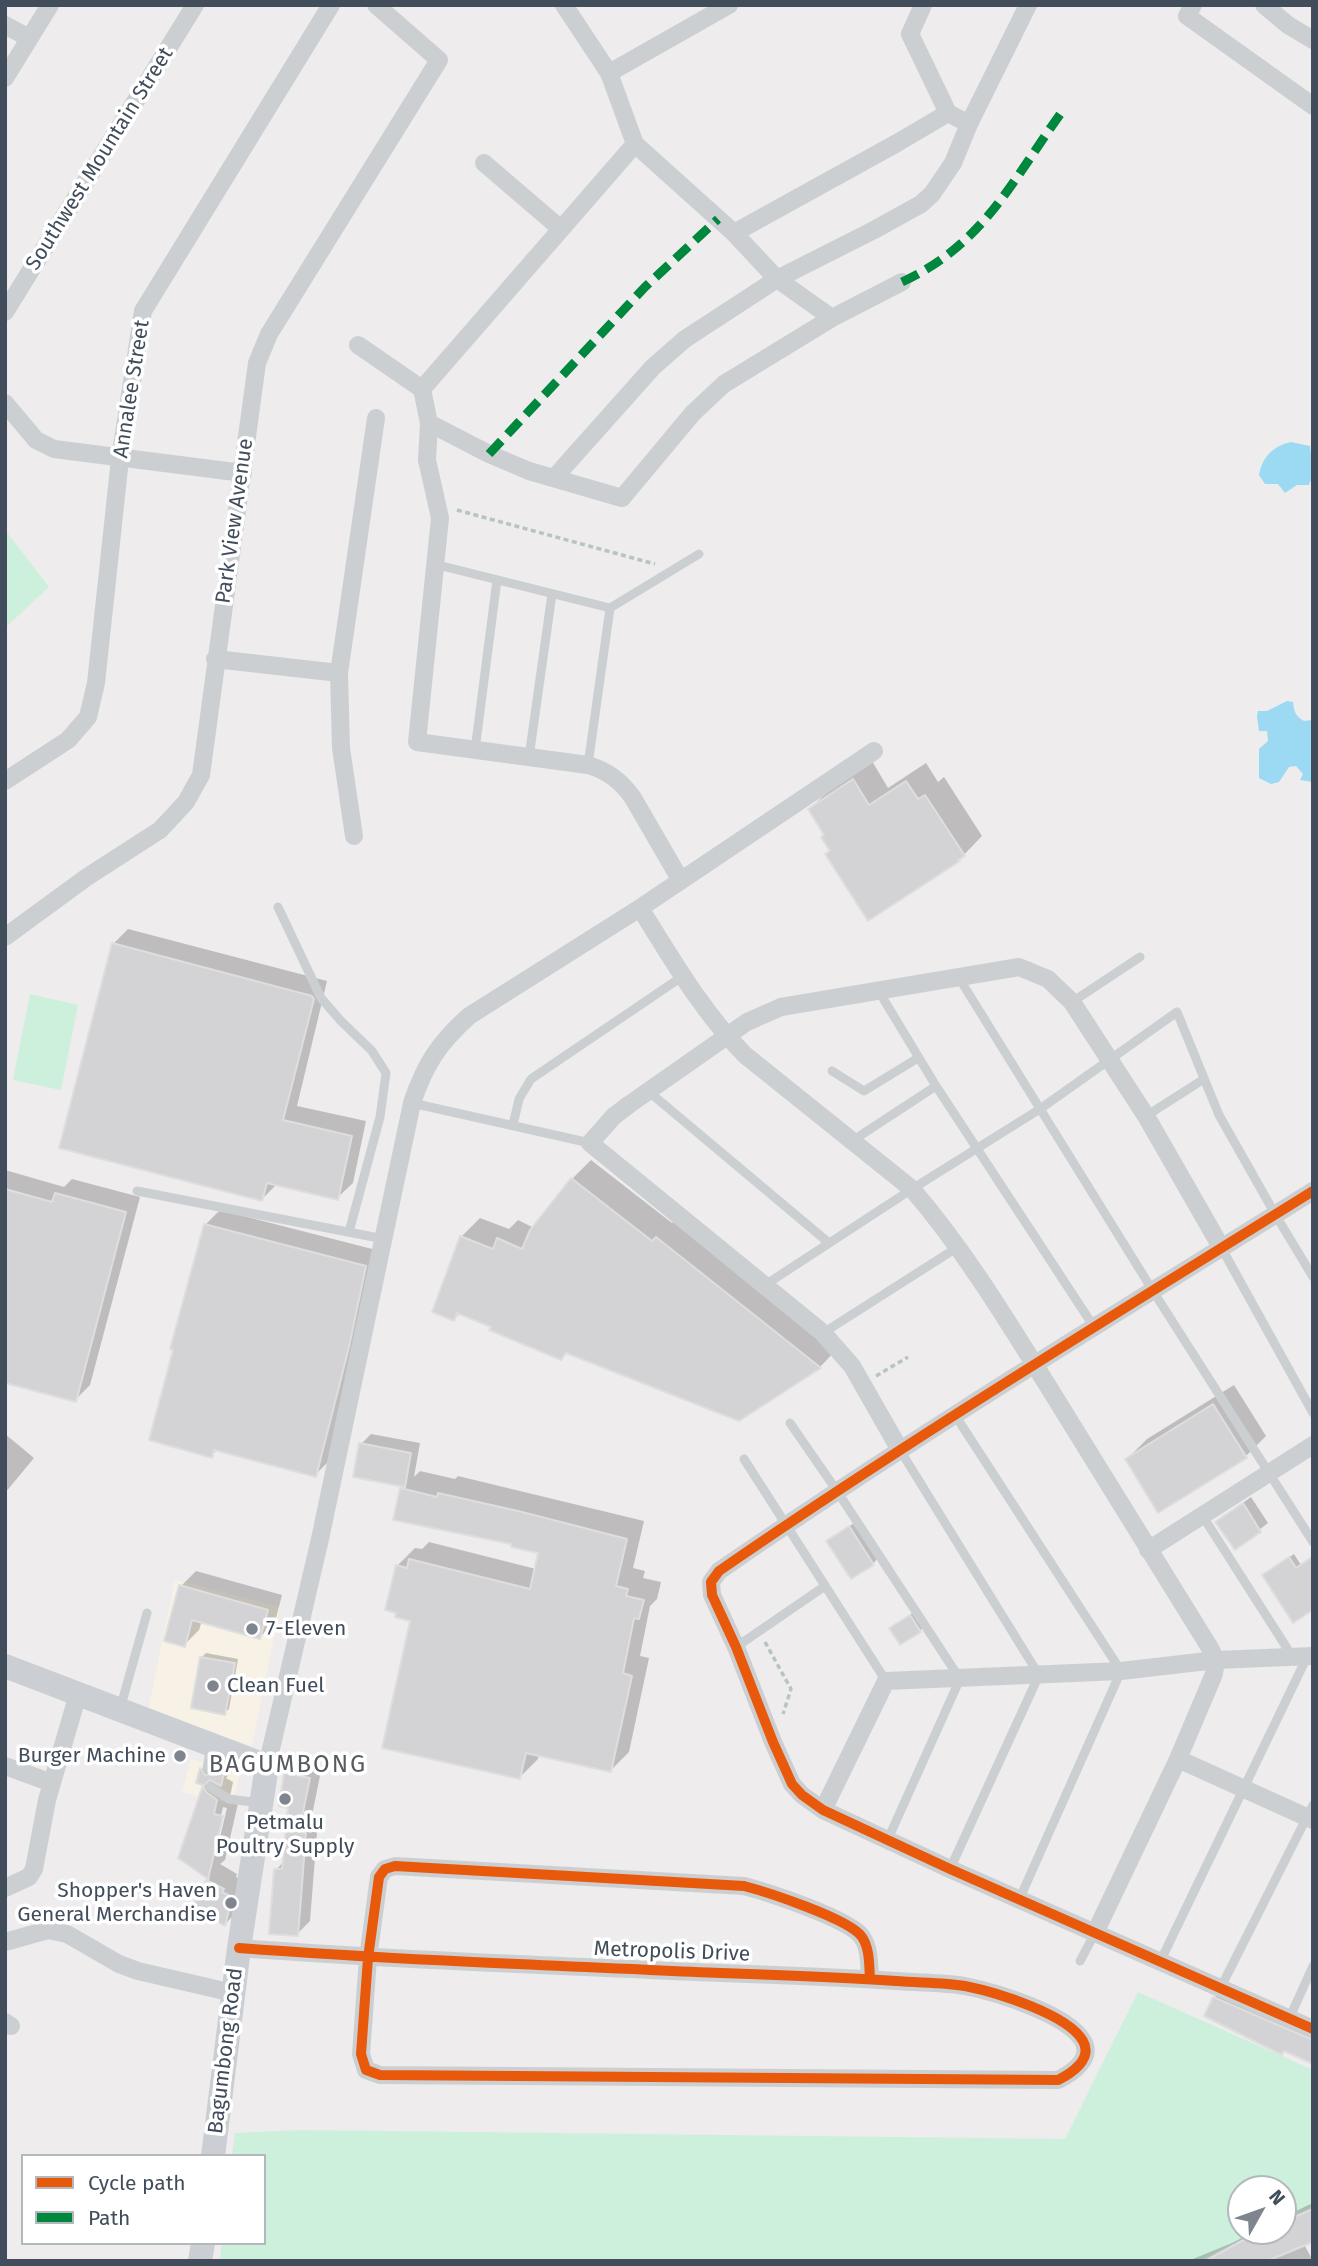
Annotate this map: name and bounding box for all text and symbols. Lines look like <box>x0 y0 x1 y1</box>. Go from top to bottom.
street label: Southwest Mountain Street <box>21 43 179 275</box>
street label: Annalee Street <box>109 318 155 460</box>
street label: Park View Avenue <box>211 437 259 605</box>
place label: 7-Eleven <box>266 1616 346 1642</box>
marker: 7-Eleven <box>244 1621 260 1637</box>
place label: Clean Fuel <box>227 1673 324 1699</box>
marker: Clean Fuel <box>205 1678 221 1694</box>
place label: Burger Machine <box>18 1743 166 1769</box>
marker: Burger Machine <box>172 1748 188 1764</box>
district label: BAGUMBONG <box>210 1751 366 1779</box>
marker: Petmalu Poultry Supply <box>277 1791 293 1807</box>
place label: Petmalu Poultry Supply <box>216 1810 354 1860</box>
place label: Shopper's Haven General Merchandise <box>17 1878 217 1928</box>
marker: Shopper's Haven General Merchandise <box>223 1895 239 1911</box>
street label: Metropolis Drive <box>593 1937 751 1967</box>
street label: Bagumbong Road <box>203 1967 249 2135</box>
legend <box>21 2154 266 2245</box>
text: Cycle path <box>88 2170 186 2196</box>
north arrow <box>1227 2175 1297 2245</box>
text: N <box>1264 2185 1290 2210</box>
text: Path <box>88 2205 130 2231</box>

